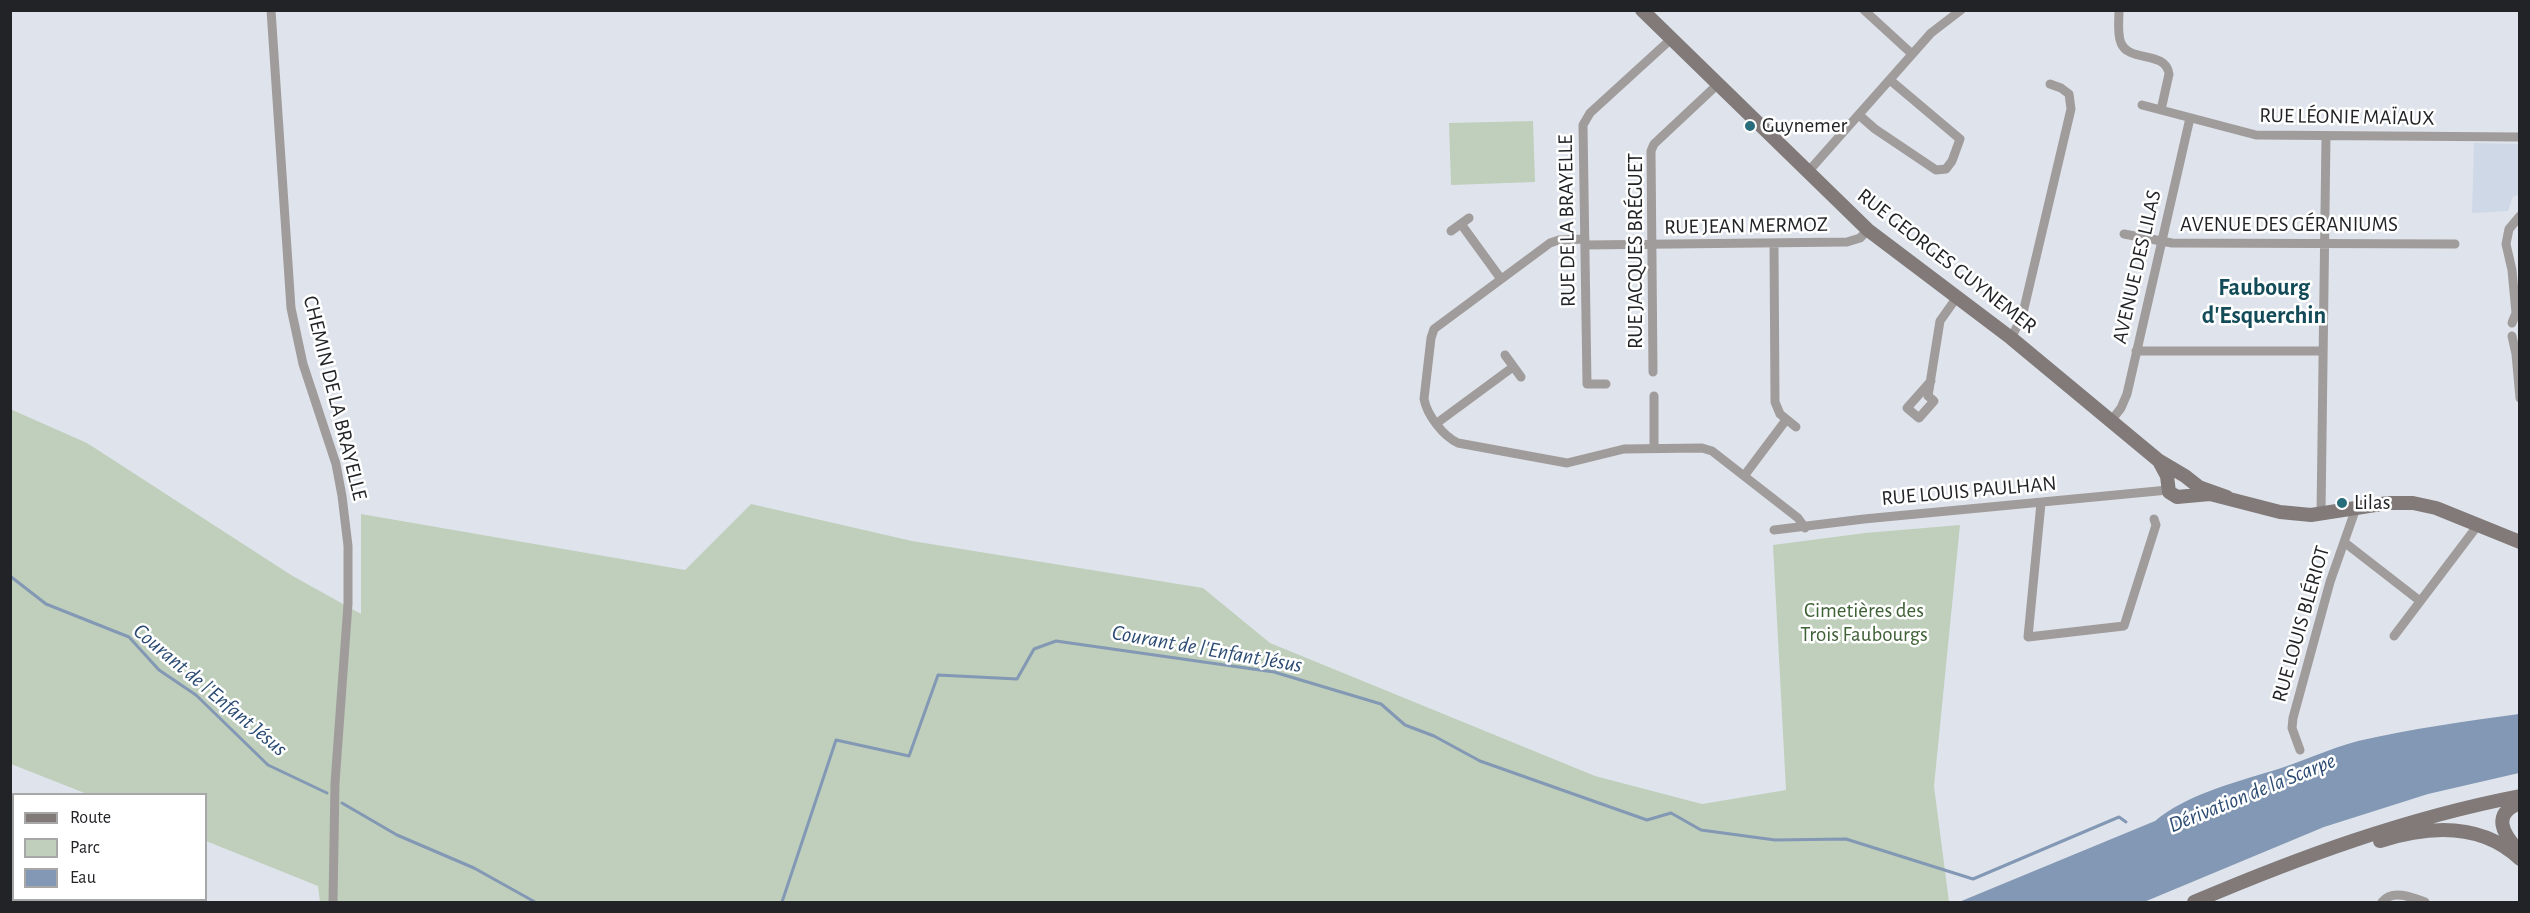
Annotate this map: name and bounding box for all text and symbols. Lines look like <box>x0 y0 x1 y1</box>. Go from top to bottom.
street label: RUE LÉONIE MAÏAUX <box>2259 103 2435 131</box>
place label: Guynemer <box>1762 113 1847 139</box>
marker: Guynemer <box>1743 119 1757 133</box>
street label: RUE DE LA BRAYELLE <box>1553 135 1581 307</box>
street label: RUE JACQUES BRÉGUET <box>1623 153 1649 349</box>
street label: RUE GEORGES GUYNEMER <box>1852 183 2042 339</box>
street label: AVENUE DES LILAS <box>2107 188 2167 346</box>
street label: RUE JEAN MERMOZ <box>1664 212 1828 240</box>
street label: AVENUE DES GÉRANIUMS <box>2180 212 2398 238</box>
district label: Faubourg d'Esquerchin <box>2202 274 2326 330</box>
street label: CHEMIN DE LA BRAYELLE <box>297 293 373 503</box>
street label: RUE LOUIS PAULHAN <box>1880 471 2058 511</box>
place label: Lilas <box>2354 490 2390 516</box>
marker: Lilas <box>2335 496 2349 510</box>
street label: RUE LOUIS BLÉRIOT <box>2267 543 2335 705</box>
park label: Cimetières des Trois Faubourgs <box>1800 598 1928 648</box>
water label: Courant de l'Enfant Jésus <box>128 618 292 762</box>
water label: Courant de l'Enfant Jésus <box>1110 619 1304 679</box>
water label: Dérivation de la Scarpe <box>2165 747 2339 839</box>
legend <box>12 793 207 901</box>
text: Route <box>70 809 111 827</box>
text: Parc <box>70 839 100 857</box>
text: Eau <box>70 869 96 887</box>

